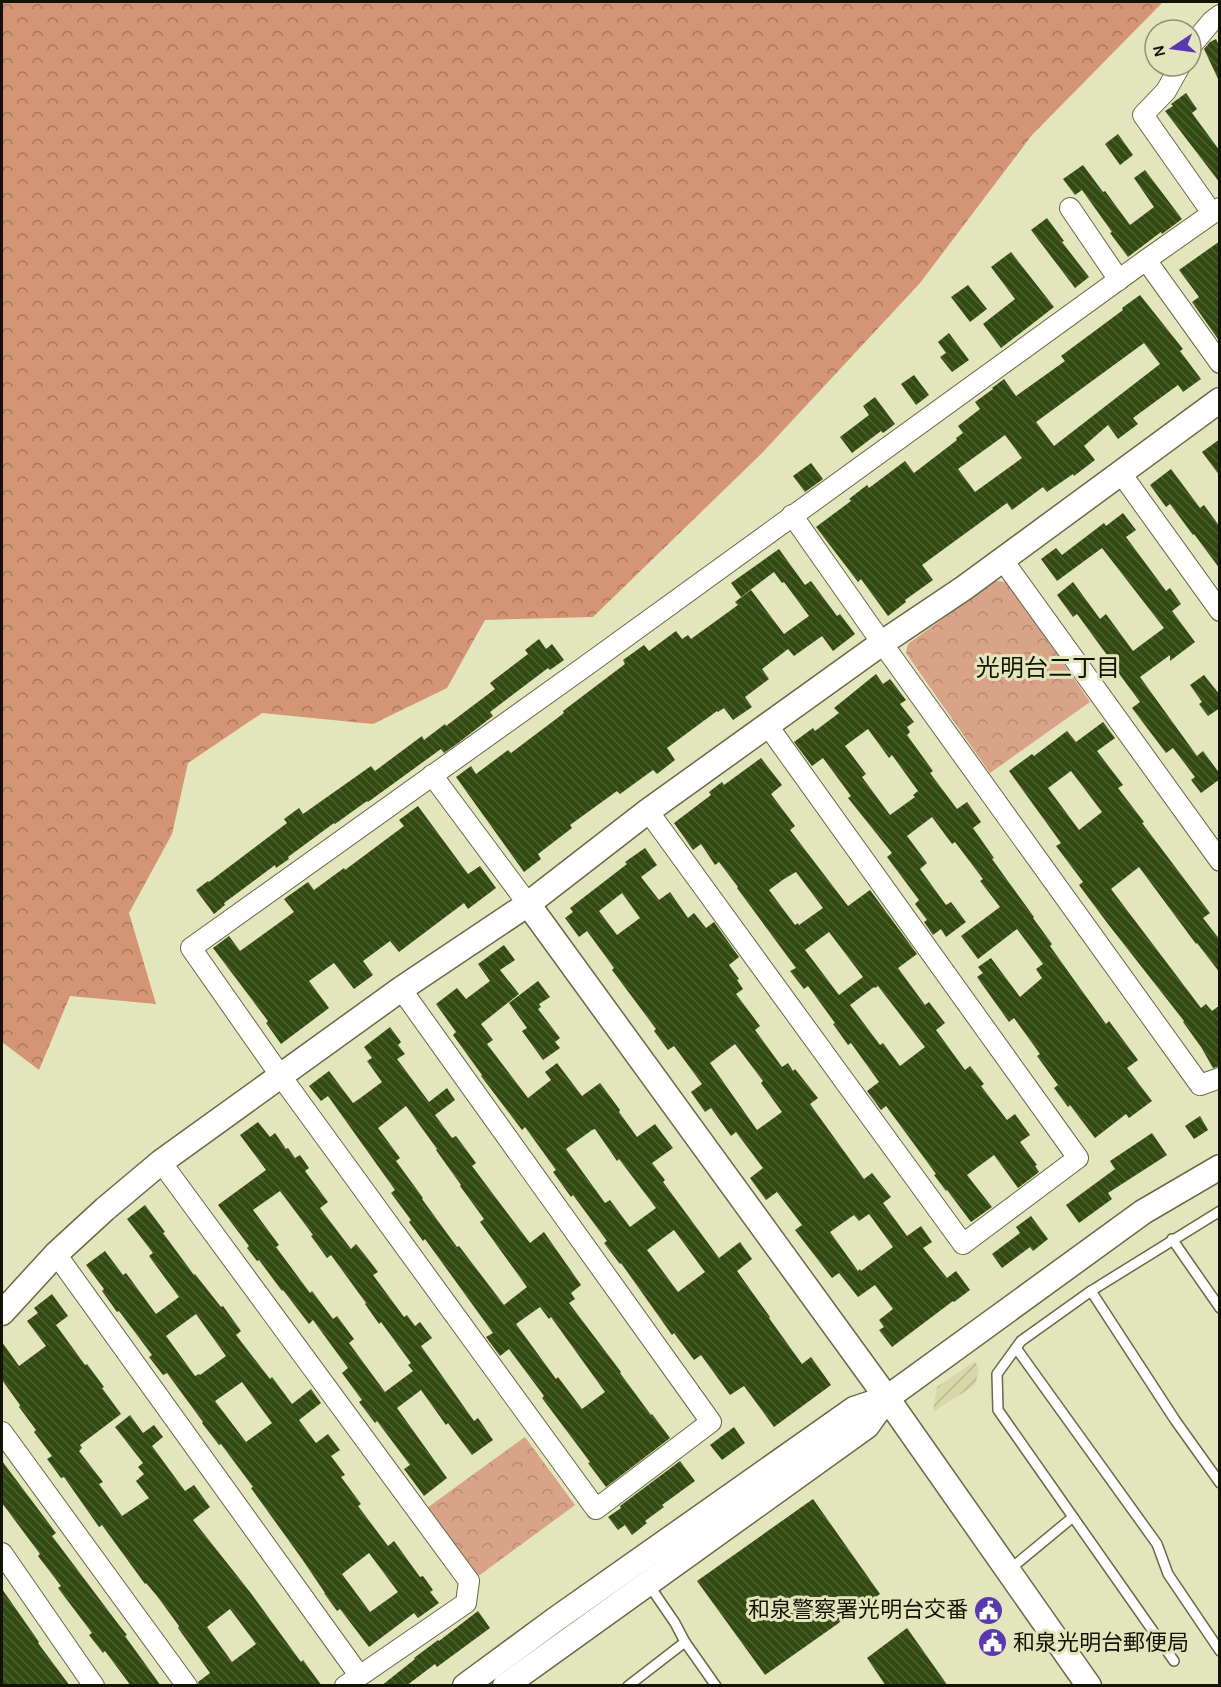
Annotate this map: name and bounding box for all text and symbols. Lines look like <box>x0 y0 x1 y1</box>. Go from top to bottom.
north arrow <box>1143 18 1203 78</box>
text: N <box>1148 44 1169 59</box>
district label: 光明台二丁目 <box>976 654 1120 682</box>
public building icon: 和泉警察署光明台交番 <box>973 1594 1005 1626</box>
place label: 和泉警察署光明台交番 <box>748 1597 968 1623</box>
public building icon: 和泉光明台郵便局 <box>976 1627 1008 1659</box>
place label: 和泉光明台郵便局 <box>1013 1630 1189 1656</box>

